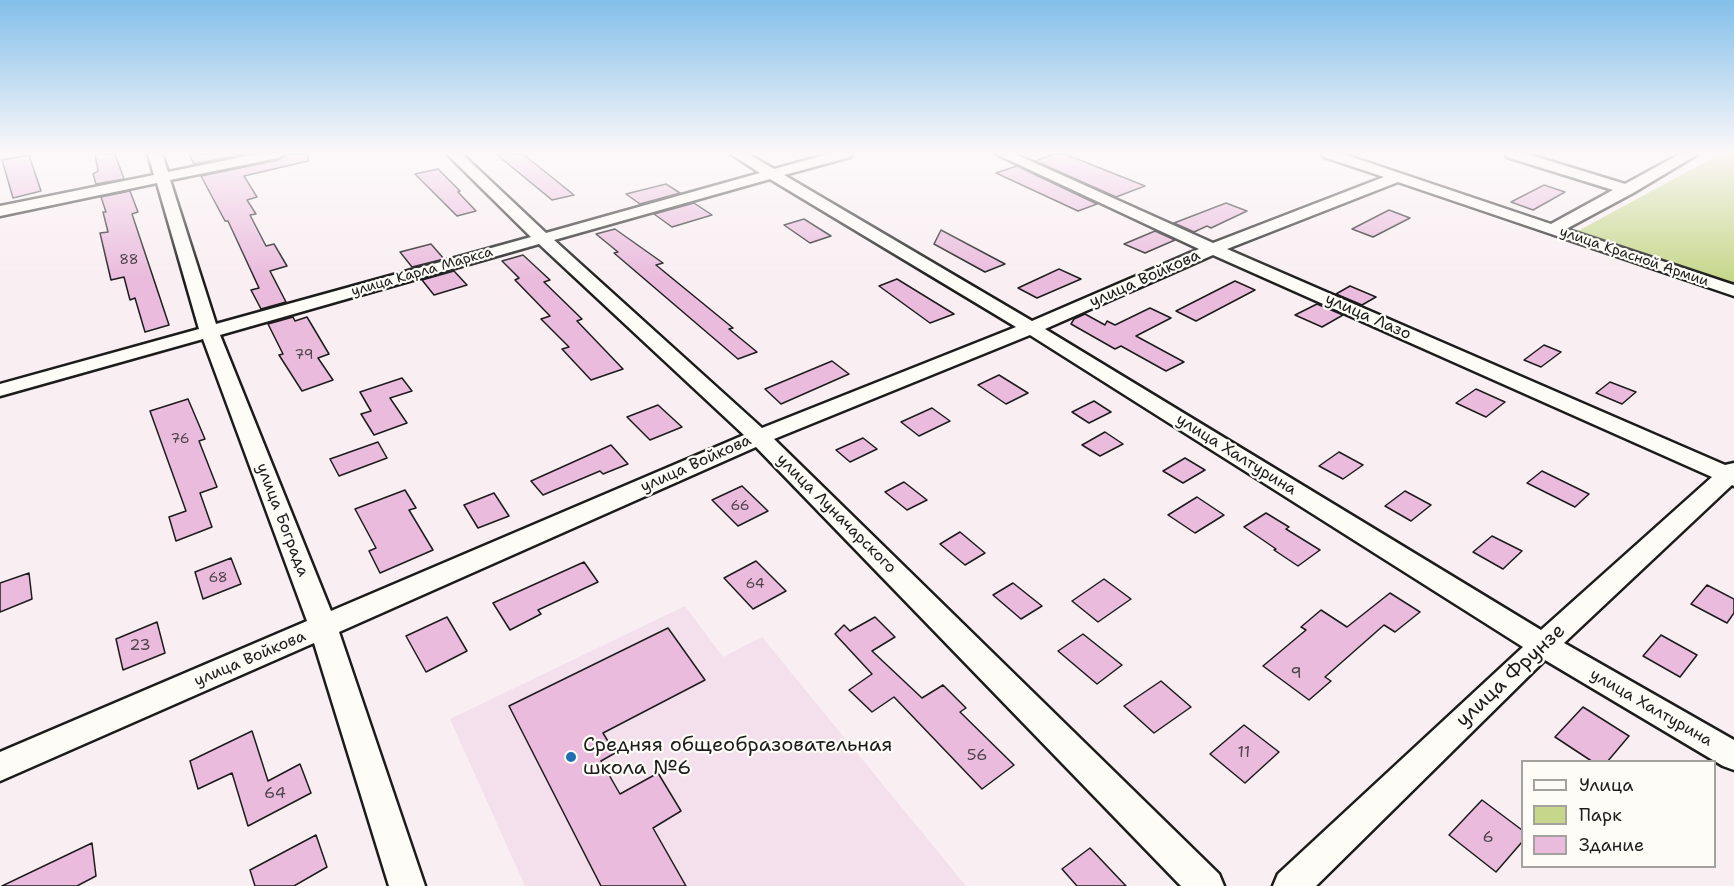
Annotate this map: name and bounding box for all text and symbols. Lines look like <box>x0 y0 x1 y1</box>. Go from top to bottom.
street label: улица Красной Армии <box>1557 224 1711 290</box>
street label: улица Карла Маркса <box>349 244 495 300</box>
street label: улица Войкова <box>1087 246 1203 312</box>
house number: 88 <box>119 252 139 268</box>
street label: улица Лазо <box>1322 290 1414 344</box>
house number: 79 <box>294 347 314 363</box>
street label: улица Халтурина <box>1172 410 1300 500</box>
house number: 76 <box>170 431 190 447</box>
street label: улица Войкова <box>638 431 754 497</box>
street label: улица Луначарского <box>772 450 900 578</box>
street label: улица Бограда <box>252 461 312 579</box>
house number: 66 <box>730 498 750 514</box>
house number: 68 <box>208 570 228 586</box>
house number: 64 <box>745 576 765 592</box>
street label: улица Фрунзе <box>1451 619 1571 733</box>
street label: улица Войкова <box>191 627 309 691</box>
house number: 23 <box>129 636 151 656</box>
house number: 9 <box>1290 664 1302 684</box>
street label: улица Халтурина <box>1586 665 1716 751</box>
place label: Средняя общеобразовательная школа №6 <box>583 734 892 781</box>
house number: 11 <box>1238 743 1250 763</box>
house number: 56 <box>967 746 987 766</box>
marker: Средняя общеобразовательная школа №6 <box>564 750 578 764</box>
legend <box>1521 760 1716 868</box>
text: Улица <box>1579 773 1633 797</box>
house number: 64 <box>264 784 286 804</box>
text: Парк <box>1579 803 1622 827</box>
house number: 6 <box>1482 828 1494 848</box>
text: Здание <box>1579 833 1644 857</box>

